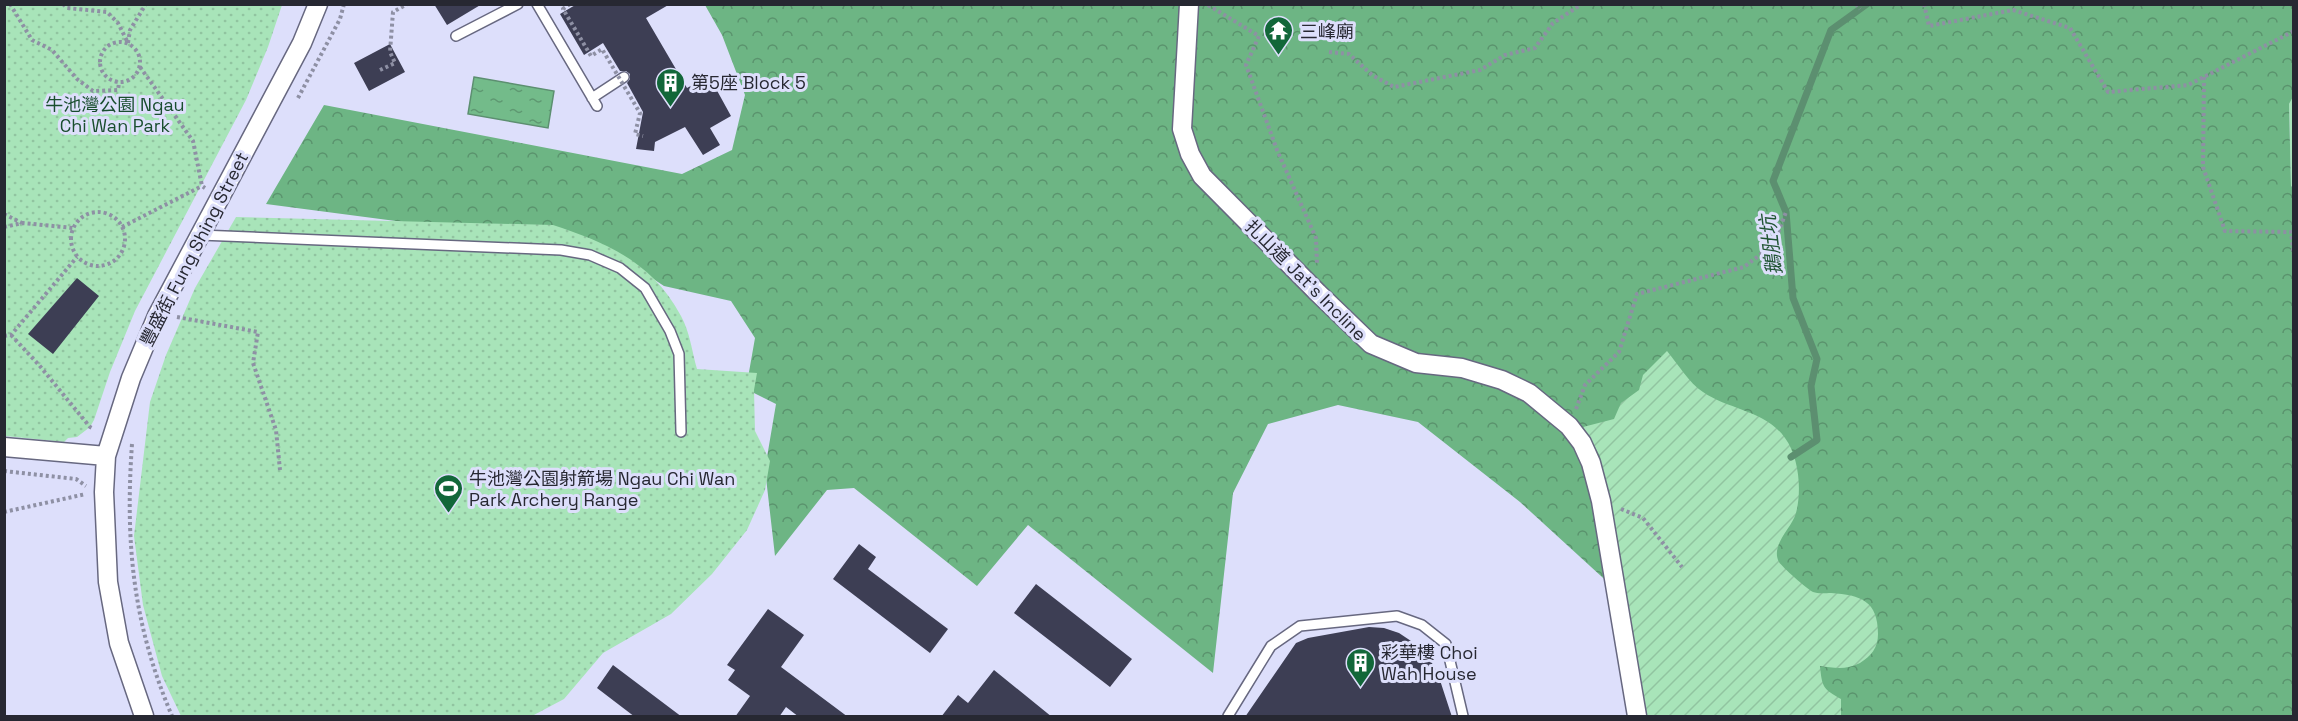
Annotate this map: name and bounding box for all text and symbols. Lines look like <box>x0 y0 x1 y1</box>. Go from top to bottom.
temple icon: 三峰廟 <box>1263 15 1295 57</box>
place label: 三峰廟 <box>1300 20 1354 43</box>
building icon: 第5座 Block 5 <box>654 66 686 108</box>
place label: 第5座 Block 5 <box>691 71 806 94</box>
park label: 牛池灣公園 Ngau Chi Wan Park <box>45 93 185 137</box>
street label: 豐盛街 Fung Shing Street <box>135 148 253 350</box>
water label: 鵝肚坑 <box>1754 211 1788 276</box>
street label: 扎山道 Jat's Incline <box>1241 215 1371 345</box>
place label: 牛池灣公園射箭場 Ngau Chi Wan Park Archery Range <box>469 467 735 511</box>
sports icon: 牛池灣公園射箭場 Ngau Chi Wan Park Archery Range <box>432 472 464 514</box>
place label: 彩華樓 Choi Wah House <box>1381 641 1478 685</box>
building icon: 彩華樓 Choi Wah House <box>1344 646 1376 688</box>

